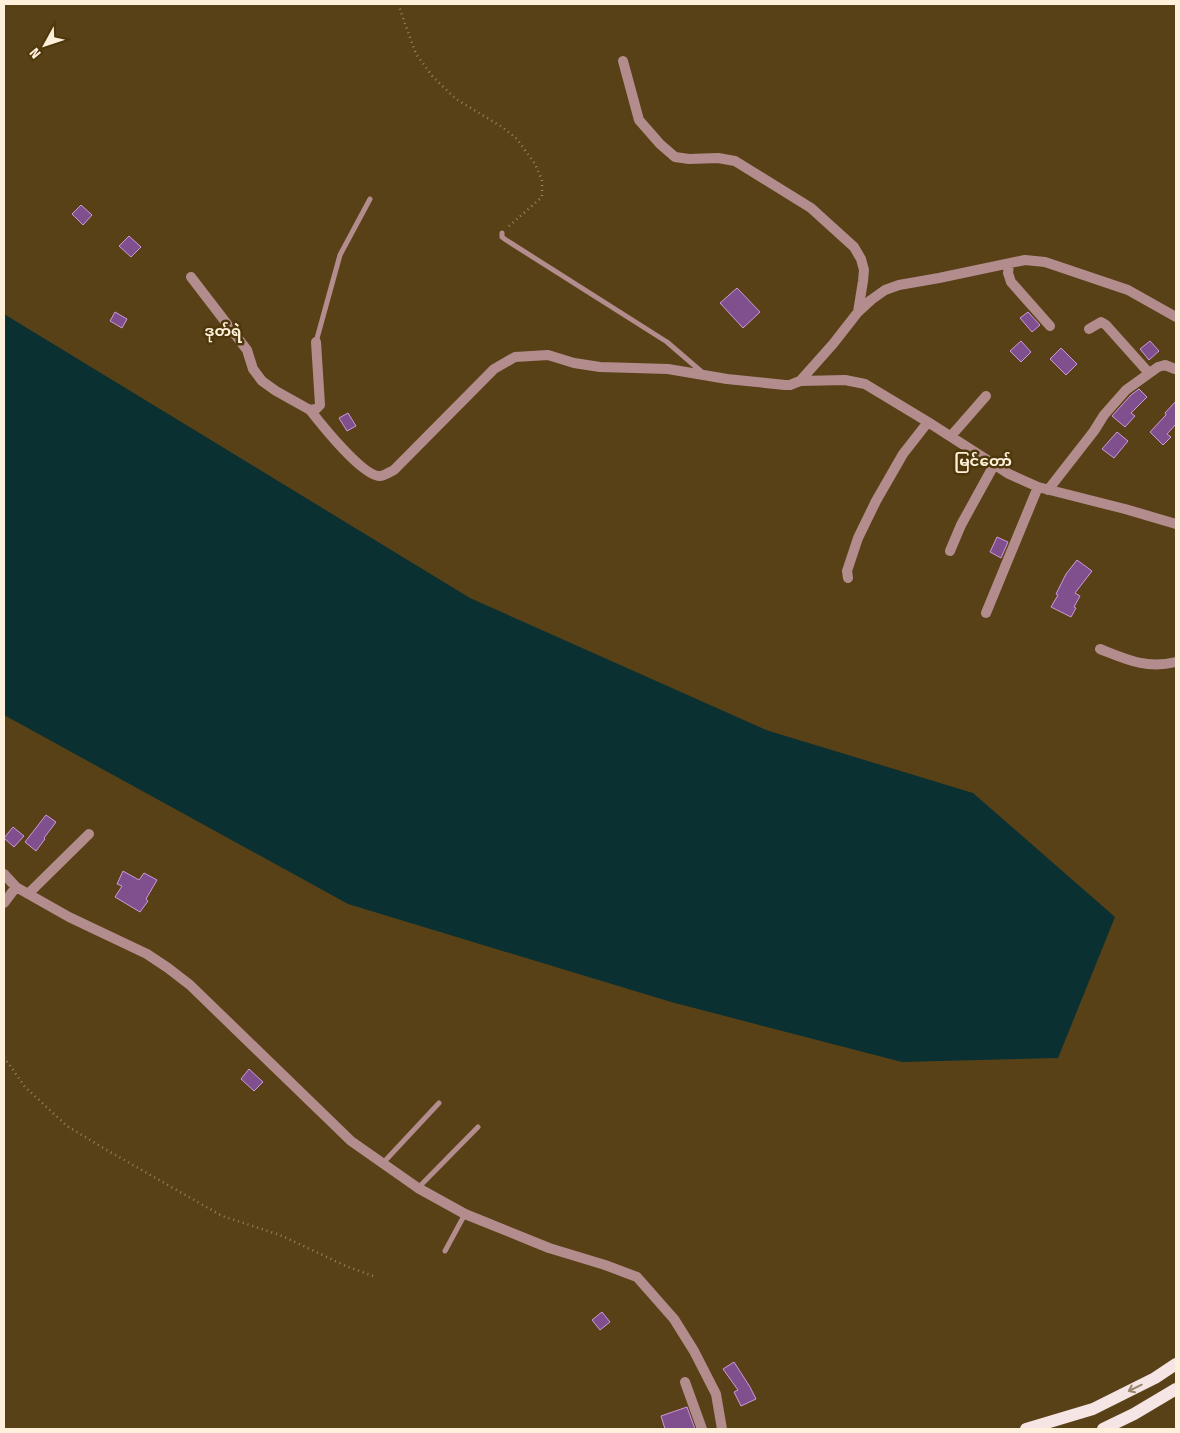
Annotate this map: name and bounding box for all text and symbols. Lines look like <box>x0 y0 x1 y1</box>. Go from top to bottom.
north arrow <box>20 20 70 70</box>
text: N <box>26 44 45 62</box>
district label: ဒုတ်ရဲ <box>204 321 242 343</box>
district label: မြင်တော် <box>954 451 1012 473</box>
one-way arrow <box>1127 1384 1142 1394</box>

